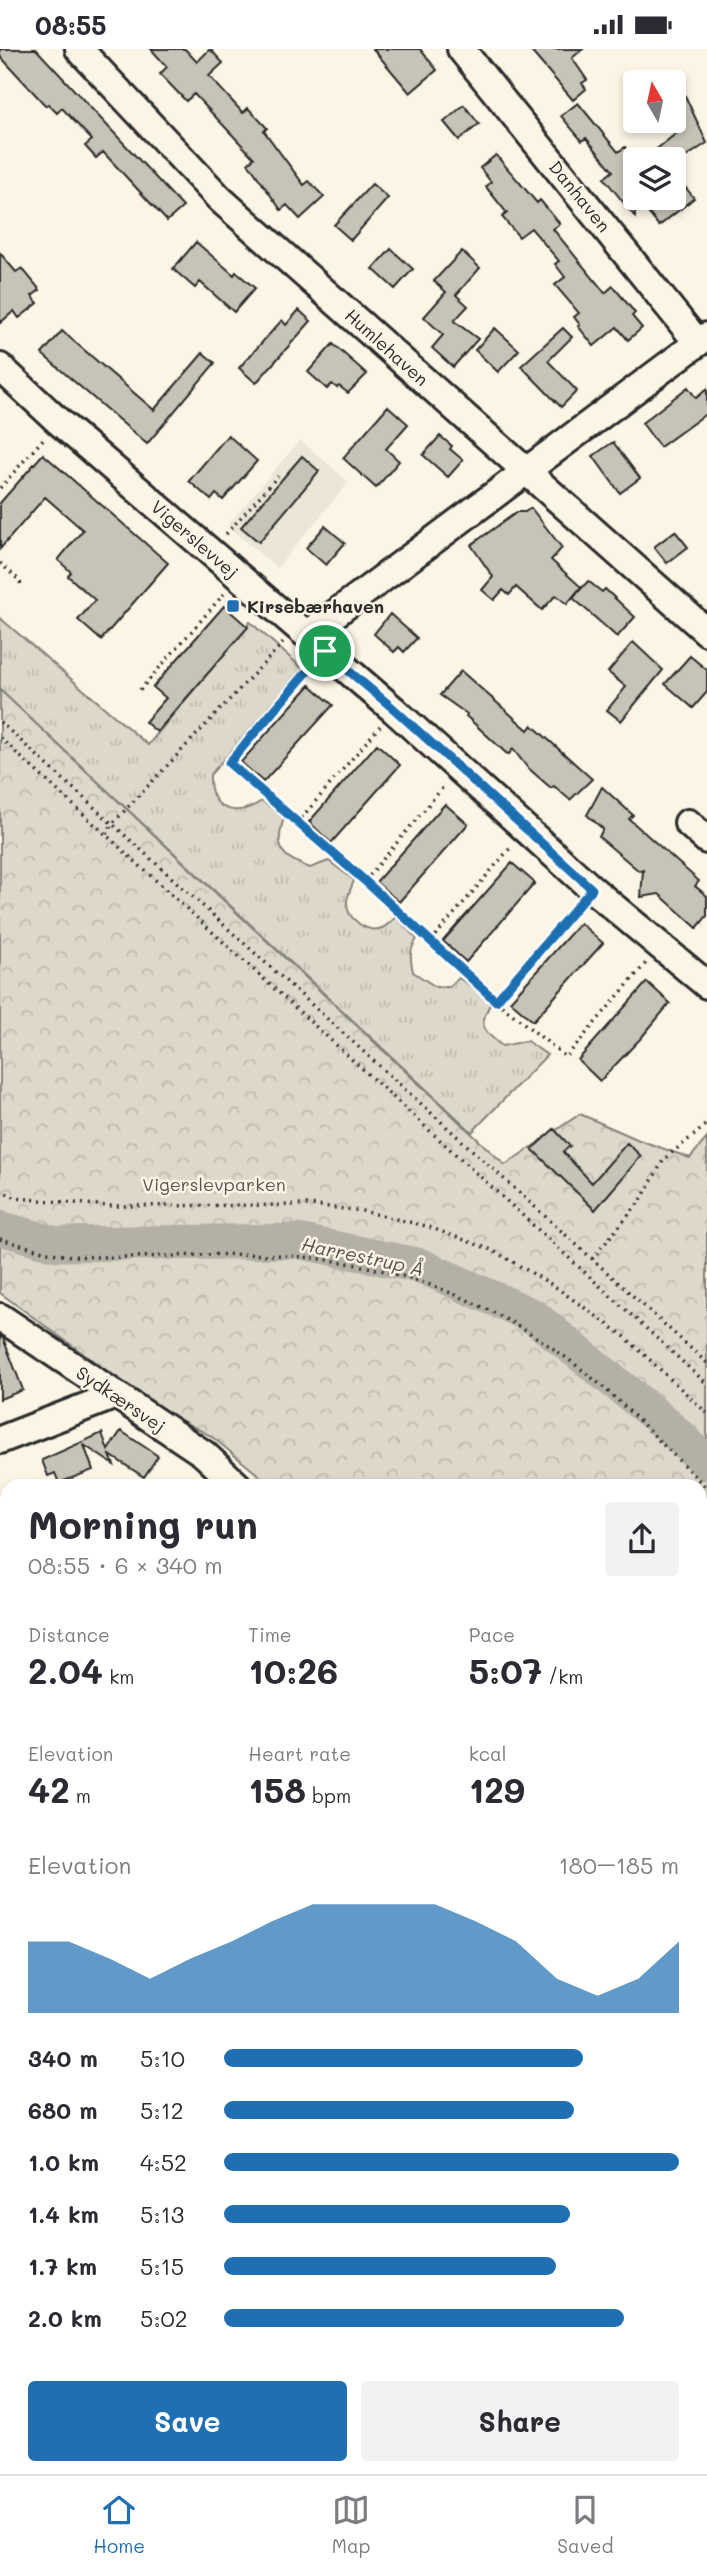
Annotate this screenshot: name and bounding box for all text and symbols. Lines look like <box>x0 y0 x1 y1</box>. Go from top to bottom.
text: 08:55 <box>35 8 106 42</box>
north arrow <box>623 70 686 133</box>
map controls <box>623 70 686 210</box>
button: layers <box>623 147 686 210</box>
street label: Danhaven <box>544 155 616 237</box>
street label: Humlehaven <box>340 303 434 391</box>
street label: Vigerslevvej <box>146 494 244 584</box>
place label: Kirsebærhaven <box>247 594 384 618</box>
marker: Kirsebærhaven <box>225 598 241 614</box>
pin <box>295 621 355 681</box>
icon: arrive <box>306 632 344 670</box>
park label: Vigerslevparken <box>142 1172 286 1196</box>
water label: Harrestrup Å <box>299 1231 427 1281</box>
street label: Sydkærsvej <box>72 1360 170 1438</box>
text: Morning run <box>28 1499 258 1549</box>
button: share <box>605 1502 679 1576</box>
text: 08:55 · 6 × 340 m <box>28 1550 223 1580</box>
text: Distance <box>28 1622 110 1647</box>
text: Time <box>248 1622 292 1647</box>
text: Pace <box>469 1622 515 1647</box>
text: 2.04 <box>28 1647 103 1693</box>
text: 10:26 <box>248 1647 338 1693</box>
text: 5:07 <box>469 1647 542 1693</box>
text: km <box>103 1664 134 1689</box>
text: /km <box>542 1664 584 1689</box>
text: Elevation <box>28 1741 113 1766</box>
text: Heart rate <box>248 1741 351 1766</box>
text: kcal <box>469 1741 507 1766</box>
text: 42 <box>28 1766 70 1812</box>
text: 158 <box>248 1766 306 1812</box>
text: 129 <box>469 1766 525 1812</box>
text: m <box>70 1783 91 1808</box>
text: bpm <box>306 1783 351 1808</box>
text: Elevation <box>28 1850 131 1880</box>
text: 180–185 m <box>558 1850 679 1880</box>
text: 340 m <box>28 2043 98 2073</box>
text: 5:10 <box>140 2043 185 2073</box>
text: 680 m <box>28 2095 98 2125</box>
text: 5:12 <box>140 2095 184 2125</box>
text: 1.0 km <box>28 2147 99 2177</box>
text: 4:52 <box>140 2147 187 2177</box>
text: 1.4 km <box>28 2199 99 2229</box>
text: 5:13 <box>140 2199 184 2229</box>
text: 1.7 km <box>28 2251 97 2281</box>
text: 5:15 <box>140 2251 184 2281</box>
text: 2.0 km <box>28 2303 102 2333</box>
text: 5:02 <box>140 2303 188 2333</box>
button: Save <box>28 2381 347 2461</box>
button: Share <box>361 2381 679 2461</box>
tab: Home <box>93 2491 145 2558</box>
tab: Map <box>332 2491 371 2558</box>
tab: Saved <box>557 2491 614 2558</box>

